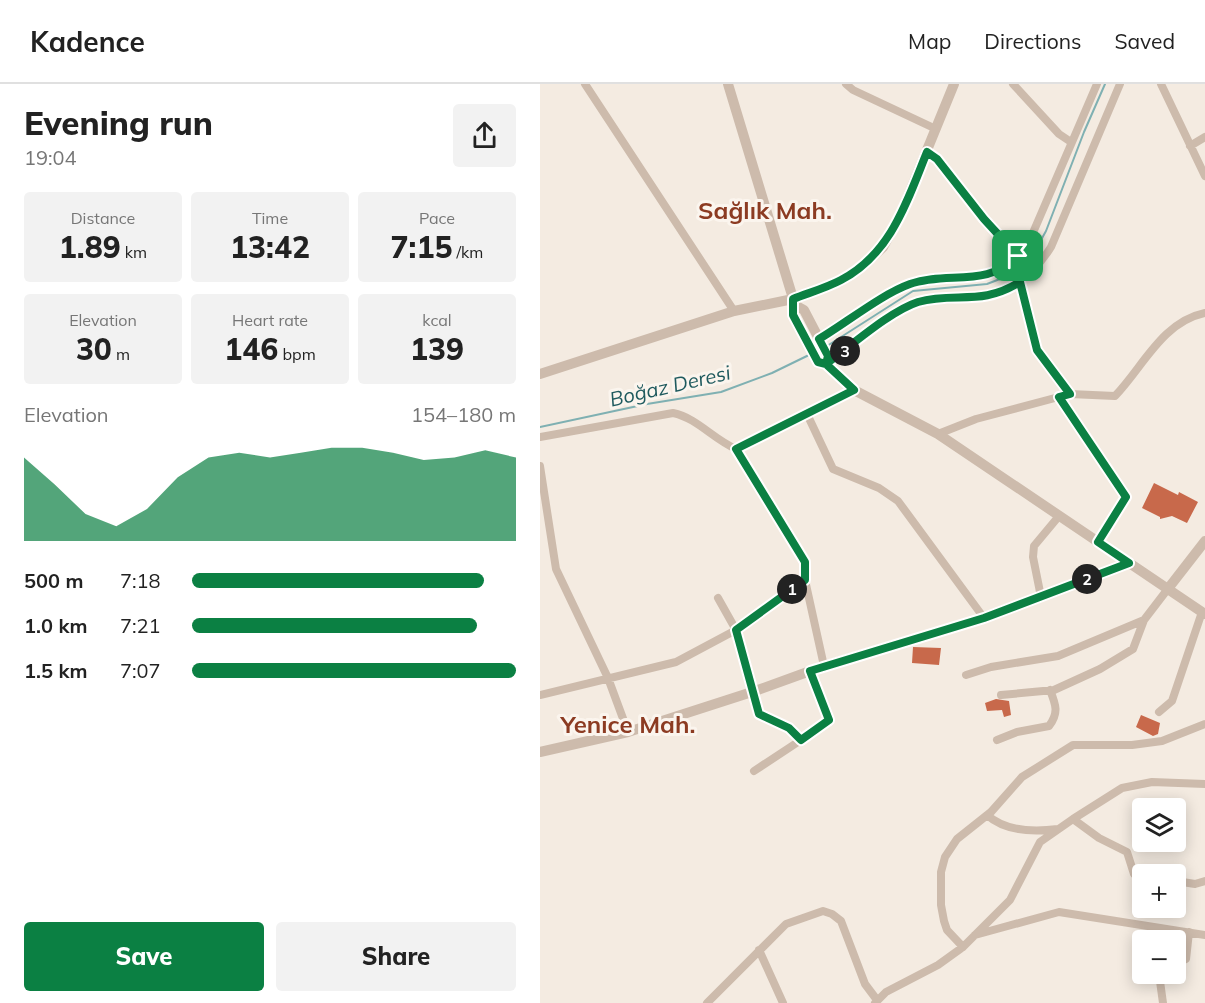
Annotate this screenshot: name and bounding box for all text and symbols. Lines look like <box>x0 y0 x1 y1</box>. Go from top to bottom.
text: Kadence <box>30 24 145 59</box>
text: Map <box>908 28 951 54</box>
text: Directions <box>984 28 1081 54</box>
text: Saved <box>1114 28 1175 54</box>
text: Evening run <box>24 102 213 143</box>
button: share <box>453 104 516 167</box>
text: 19:04 <box>24 145 77 170</box>
district label: Sağlık Mah. <box>698 195 832 225</box>
text: Distance <box>71 208 135 228</box>
text: Time <box>252 208 288 228</box>
text: Pace <box>419 208 455 228</box>
text: 1.89 <box>59 228 121 266</box>
text: 13:42 <box>230 228 310 266</box>
text: 7:15 <box>391 228 452 266</box>
pin <box>992 230 1043 281</box>
icon: arrive <box>1001 239 1034 272</box>
text: km <box>121 242 147 262</box>
text: /km <box>452 242 483 262</box>
text: Elevation <box>69 310 137 330</box>
text: Heart rate <box>232 310 308 330</box>
text: kcal <box>422 310 452 330</box>
text: 30 <box>76 330 112 368</box>
text: 146 <box>224 330 278 368</box>
text: 139 <box>410 330 464 368</box>
pin: 3 <box>830 336 860 366</box>
text: 3 <box>840 341 850 361</box>
text: m <box>112 344 130 364</box>
text: bpm <box>278 344 316 364</box>
water label: Boğaz Deresi <box>607 359 733 412</box>
text: Elevation <box>24 402 109 427</box>
text: 154–180 m <box>411 402 516 427</box>
pin: 2 <box>1072 564 1102 594</box>
text: 500 m <box>24 568 83 593</box>
text: 7:18 <box>120 568 161 593</box>
text: 2 <box>1082 569 1092 589</box>
pin: 1 <box>777 574 807 604</box>
text: 1 <box>787 579 797 599</box>
text: 1.0 km <box>24 613 87 638</box>
text: 7:21 <box>120 613 161 638</box>
text: 1.5 km <box>24 658 87 683</box>
text: 7:07 <box>120 658 161 683</box>
district label: Yenice Mah. <box>560 709 695 739</box>
map controls <box>1132 798 1186 984</box>
button: layers <box>1132 798 1186 852</box>
button: + <box>1132 864 1186 918</box>
button: Save <box>24 922 264 991</box>
button: Share <box>276 922 516 991</box>
button: − <box>1132 930 1186 984</box>

